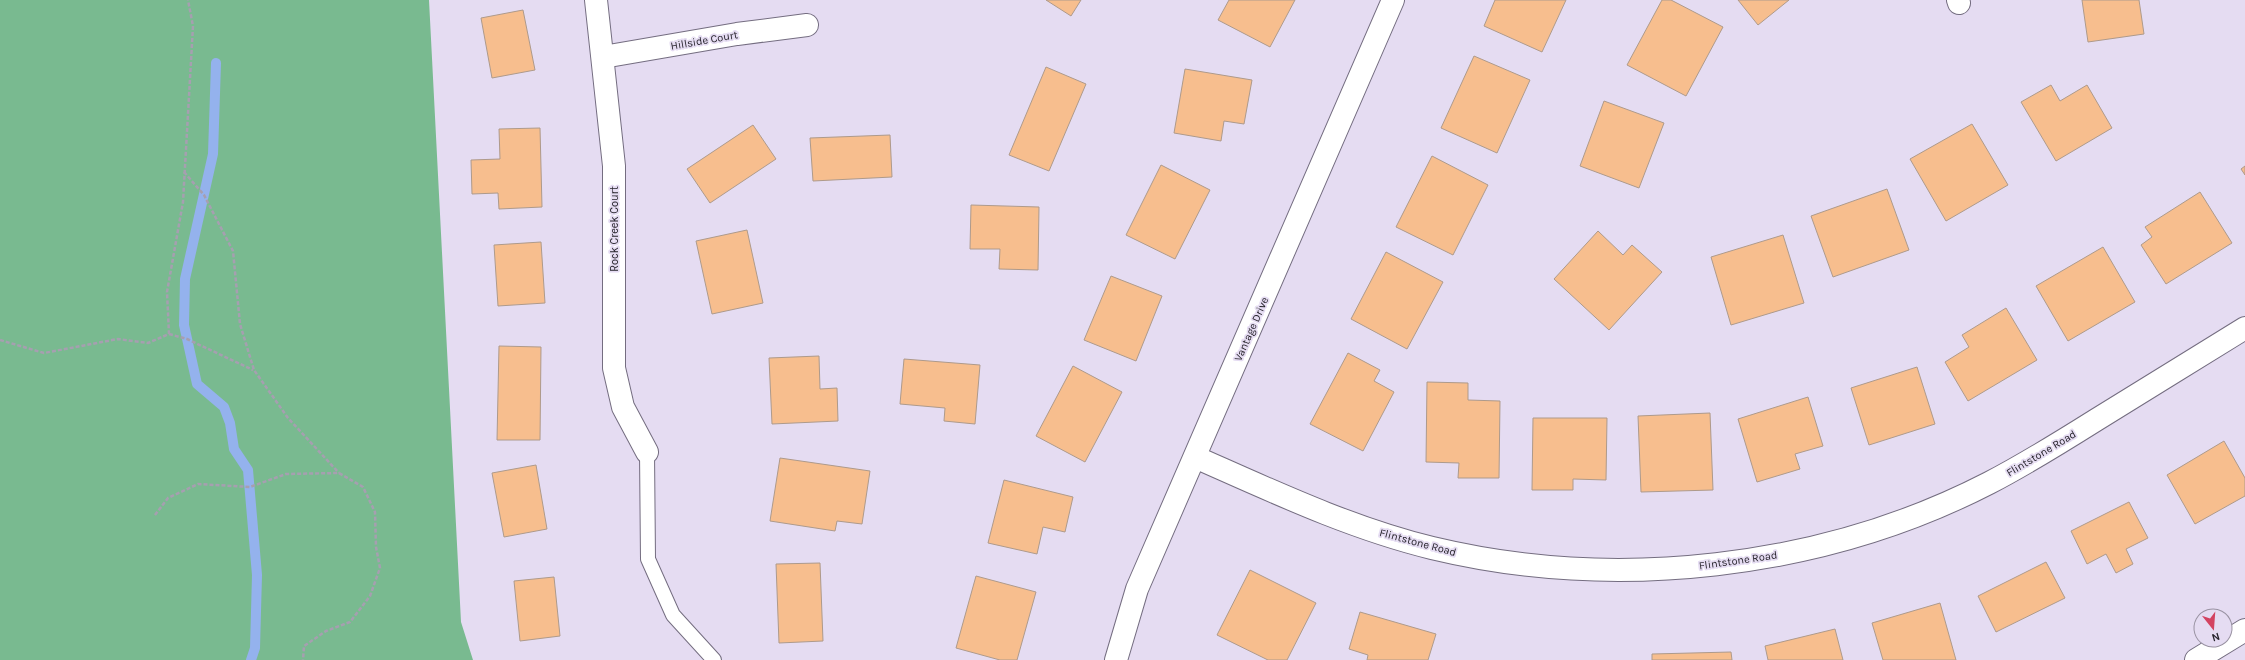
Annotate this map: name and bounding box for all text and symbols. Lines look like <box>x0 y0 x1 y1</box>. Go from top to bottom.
street label: Hillside Court <box>669 28 739 53</box>
street label: Rock Creek Court <box>608 186 621 272</box>
street label: Vantage Drive <box>1232 295 1272 363</box>
street label: Flintstone Road <box>2004 427 2078 479</box>
street label: Flintstone Road <box>1378 526 1458 559</box>
street label: Flintstone Road <box>1698 549 1778 572</box>
north arrow <box>2193 608 2233 648</box>
text: N <box>2210 630 2221 644</box>

